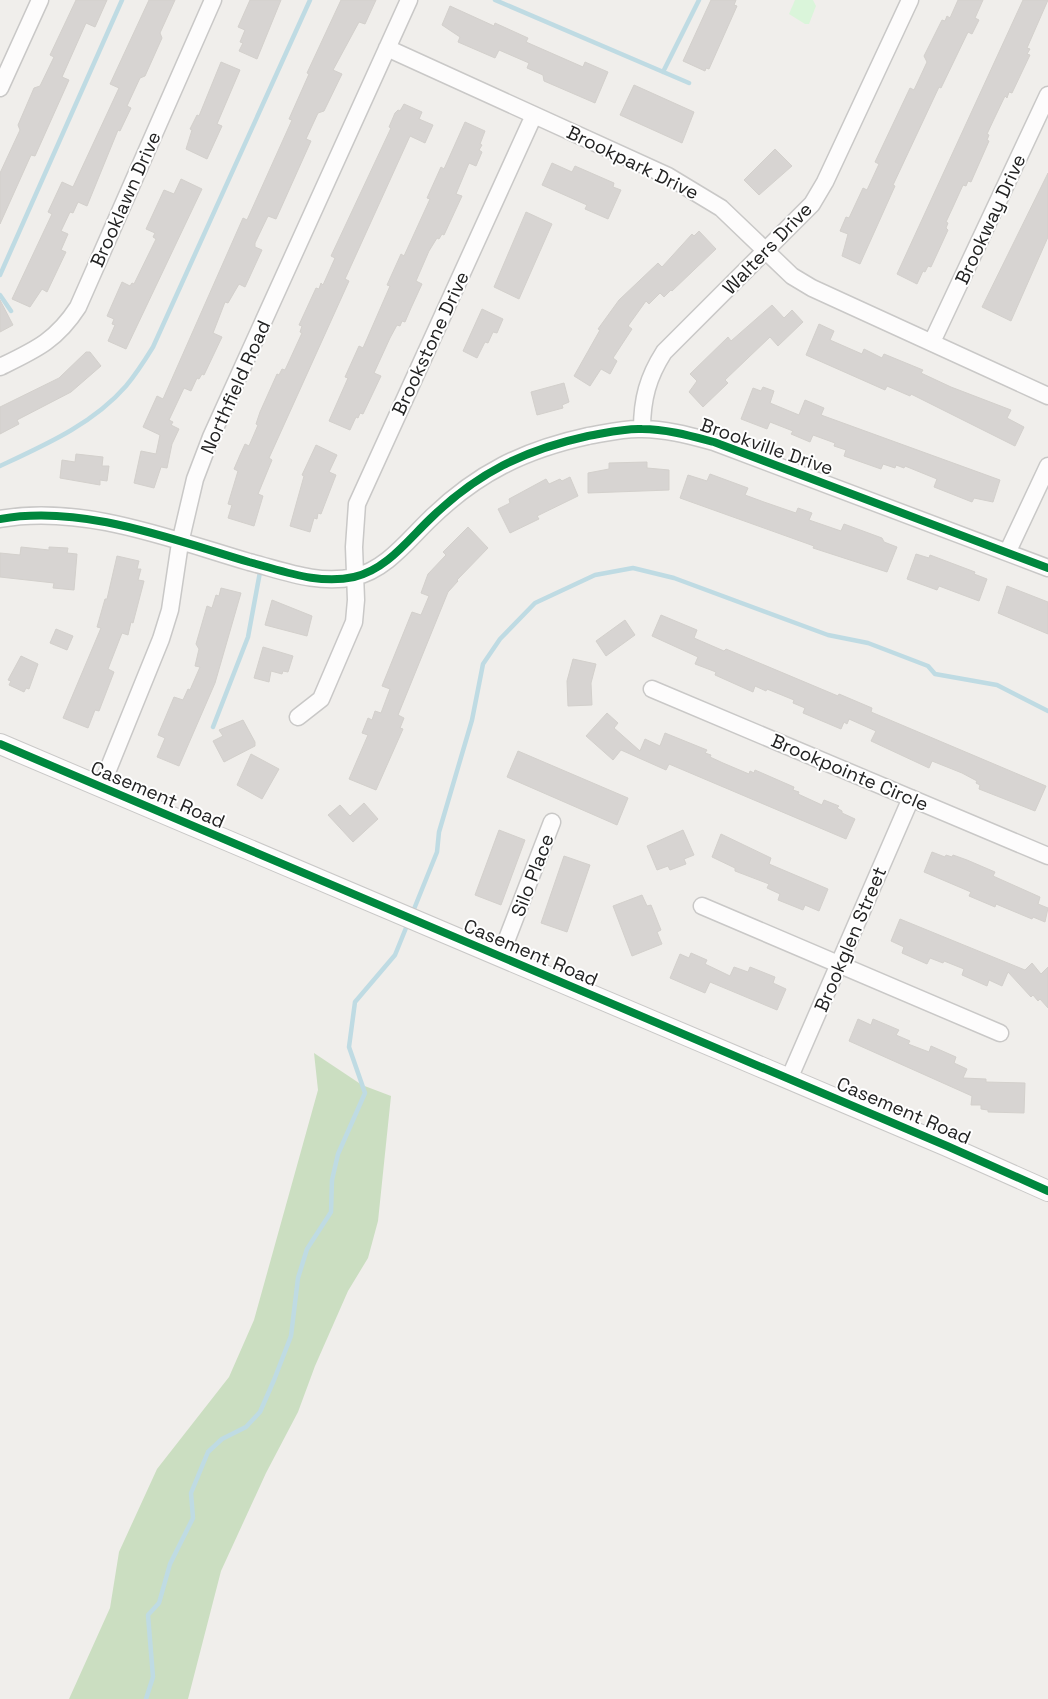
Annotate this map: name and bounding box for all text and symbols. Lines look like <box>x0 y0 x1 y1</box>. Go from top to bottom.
street label: Brookpark Drive <box>563 120 703 205</box>
street label: Brooklawn Drive <box>84 128 167 271</box>
street label: Brookway Drive <box>949 150 1032 288</box>
street label: Walters Drive <box>717 197 818 300</box>
street label: Brookstone Drive <box>386 267 475 419</box>
street label: Northfield Road <box>195 316 276 458</box>
street label: Brookville Drive <box>697 412 837 481</box>
street label: Brookpointe Circle <box>767 728 932 817</box>
street label: Casement Road <box>87 755 229 834</box>
street label: Silo Place <box>505 830 560 920</box>
street label: Brookglen Street <box>809 863 892 1016</box>
street label: Casement Road <box>460 913 602 992</box>
street label: Casement Road <box>833 1071 975 1150</box>

